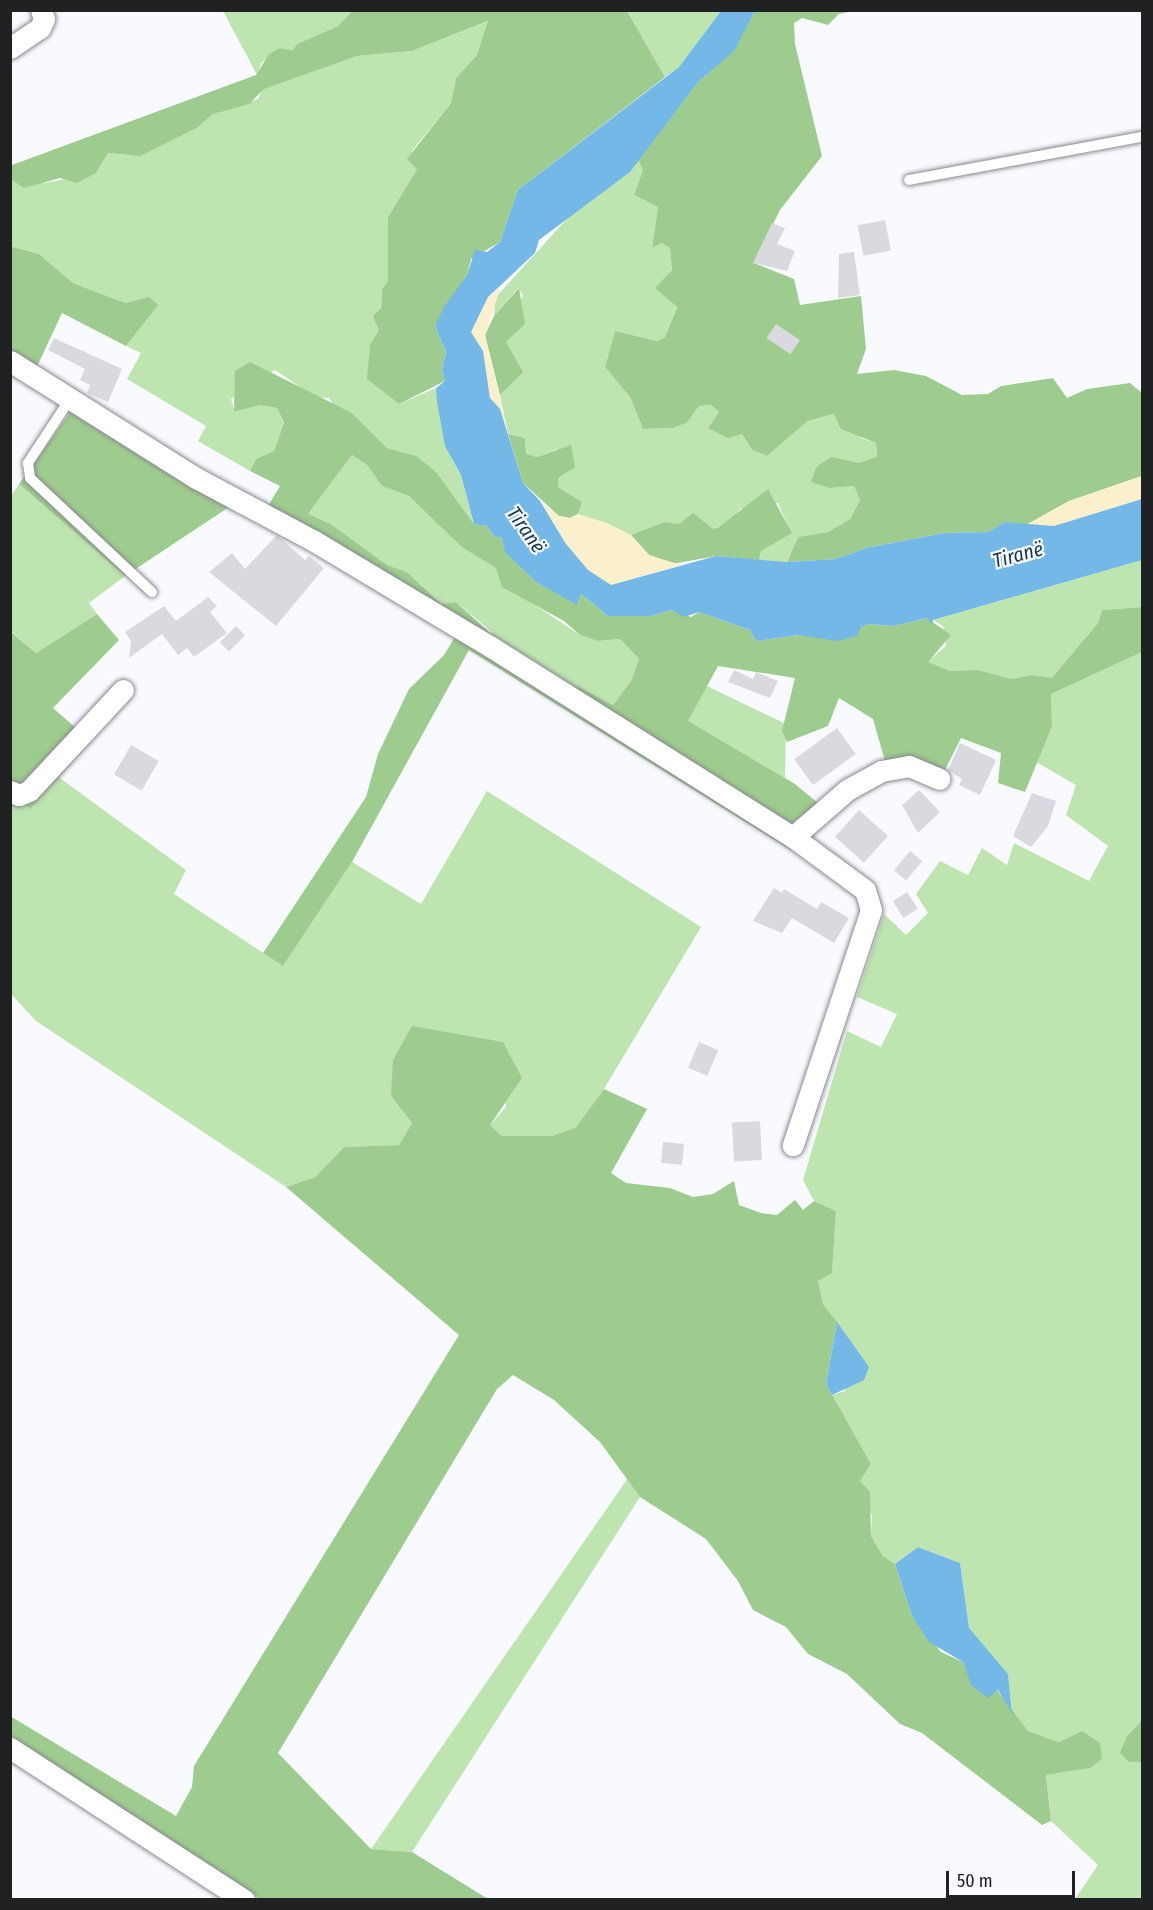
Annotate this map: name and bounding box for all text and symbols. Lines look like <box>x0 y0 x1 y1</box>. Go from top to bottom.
water label: Tiranë <box>502 502 550 558</box>
water label: Tiranë <box>990 537 1046 573</box>
scale bar <box>949 1859 1078 1897</box>
text: 50 m <box>957 1870 993 1892</box>

